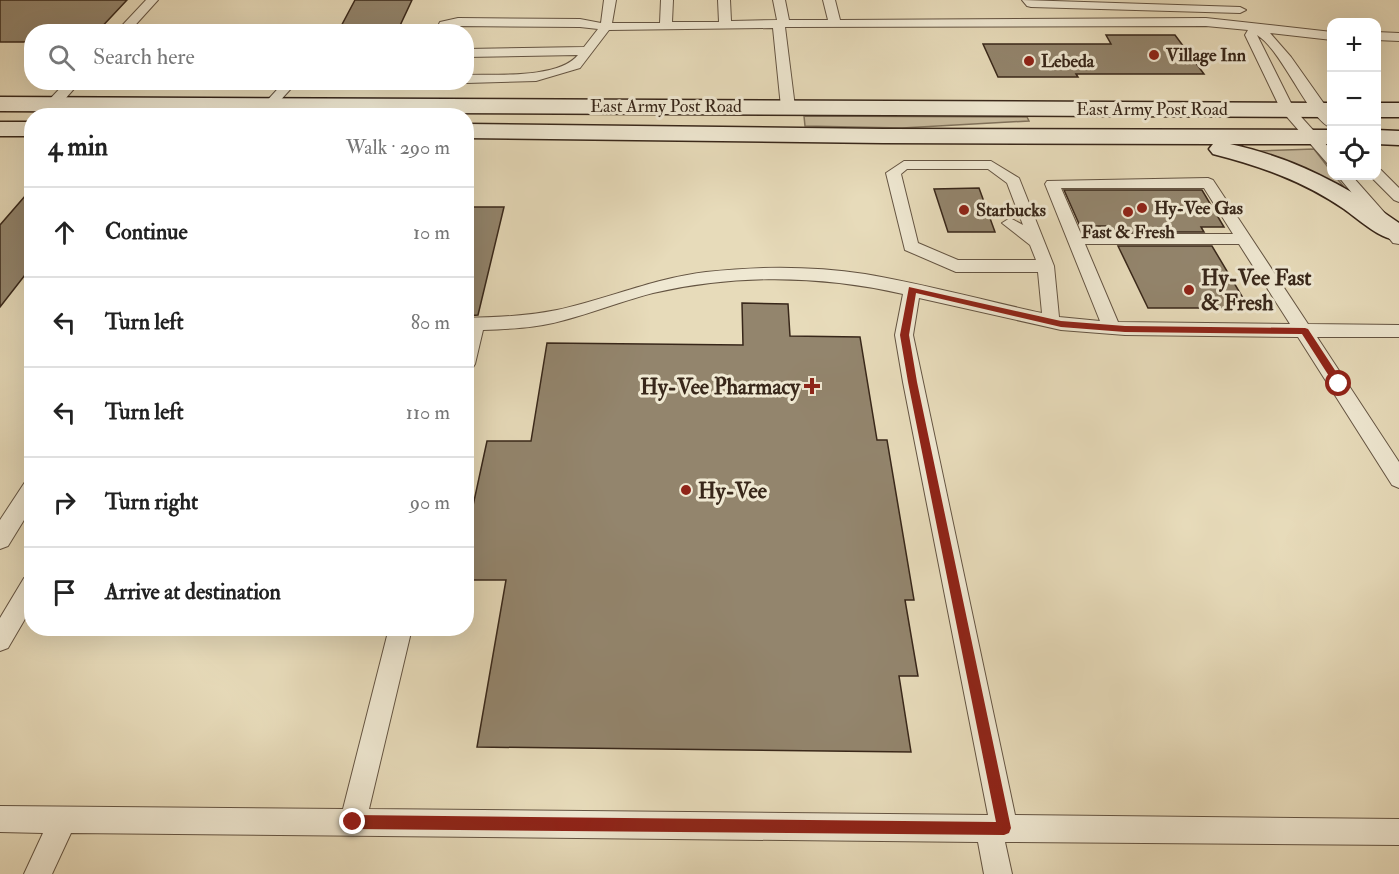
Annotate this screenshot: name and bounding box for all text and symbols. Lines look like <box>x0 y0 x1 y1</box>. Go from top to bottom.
map controls <box>1327 18 1381 180</box>
button: + <box>1327 18 1381 72</box>
search box <box>24 24 474 90</box>
icon: search <box>45 41 78 74</box>
text: Search here <box>93 43 195 71</box>
place label: Village Inn <box>1165 44 1247 67</box>
marker: Village Inn <box>1147 48 1161 62</box>
place label: Lebeda <box>1041 50 1095 73</box>
marker: Lebeda <box>1022 54 1036 68</box>
button: − <box>1327 72 1381 126</box>
street label: East Army Post Road <box>590 95 742 118</box>
street label: East Army Post Road <box>1076 98 1228 121</box>
button: locate <box>1327 126 1381 180</box>
text: 4 min <box>48 131 108 163</box>
text: Walk · 290 m <box>346 135 450 160</box>
place label: Hy-Vee Gas <box>1154 197 1243 220</box>
place label: Starbucks <box>976 199 1046 222</box>
marker: Hy-Vee Gas <box>1135 201 1149 215</box>
marker: Starbucks <box>957 203 971 217</box>
marker: Fast & Fresh <box>1121 205 1135 219</box>
icon: ahead <box>48 216 81 249</box>
text: Continue <box>105 218 188 246</box>
text: 10 m <box>413 220 450 245</box>
place label: Fast & Fresh <box>1081 221 1175 244</box>
place label: Hy-Vee Fast & Fresh <box>1201 264 1312 317</box>
marker: Hy-Vee Fast & Fresh <box>1182 283 1196 297</box>
icon: left <box>48 306 81 339</box>
text: Turn left <box>105 308 184 336</box>
text: 80 m <box>411 310 450 335</box>
route start <box>1325 370 1351 396</box>
place label: Hy-Vee Pharmacy <box>640 373 801 402</box>
marker: Hy-Vee Pharmacy <box>805 379 819 393</box>
icon: left <box>48 396 81 429</box>
text: Turn left <box>105 398 184 426</box>
text: 110 m <box>406 400 450 425</box>
place label: Hy-Vee <box>698 477 768 506</box>
marker: Hy-Vee <box>679 483 693 497</box>
icon: right <box>48 486 81 519</box>
text: Turn right <box>105 488 198 516</box>
text: 90 m <box>410 490 450 515</box>
icon: arrive <box>48 576 81 609</box>
text: Arrive at destination <box>105 578 281 606</box>
route end <box>339 808 365 834</box>

